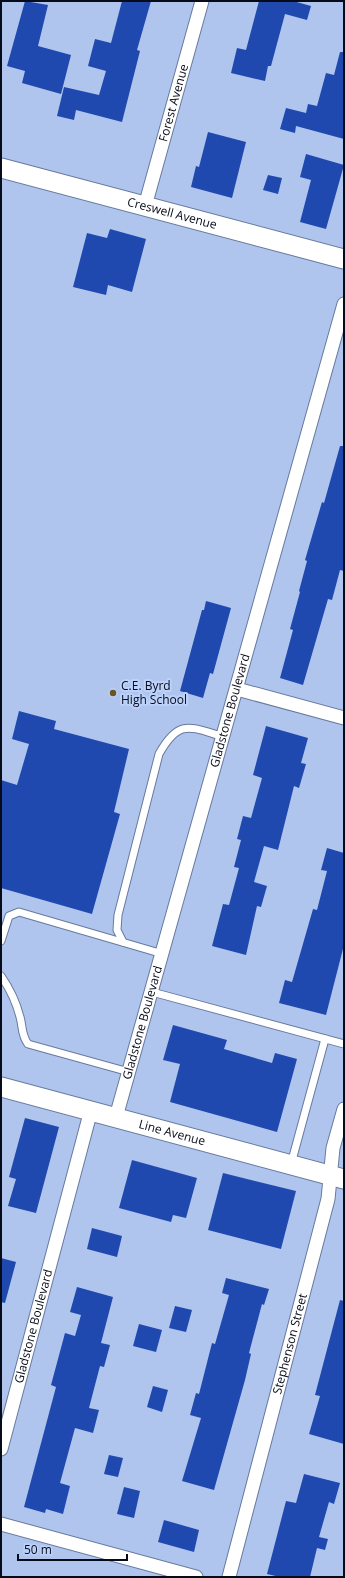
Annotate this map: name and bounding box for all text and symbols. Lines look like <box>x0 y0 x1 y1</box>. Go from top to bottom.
street label: Forest Avenue <box>154 62 192 144</box>
street label: Creswell Avenue <box>126 193 219 233</box>
street label: Gladstone Boulevard <box>205 652 253 769</box>
place label: C.E. Byrd High School <box>121 677 187 708</box>
marker: C.E. Byrd High School <box>108 688 118 698</box>
street label: Gladstone Boulevard <box>118 964 166 1081</box>
street label: Line Avenue <box>137 1115 208 1149</box>
street label: Gladstone Boulevard <box>10 1267 56 1385</box>
street label: Stephenson Street <box>268 1292 311 1396</box>
scale bar <box>18 1536 127 1562</box>
text: 50 m <box>24 1541 52 1558</box>

